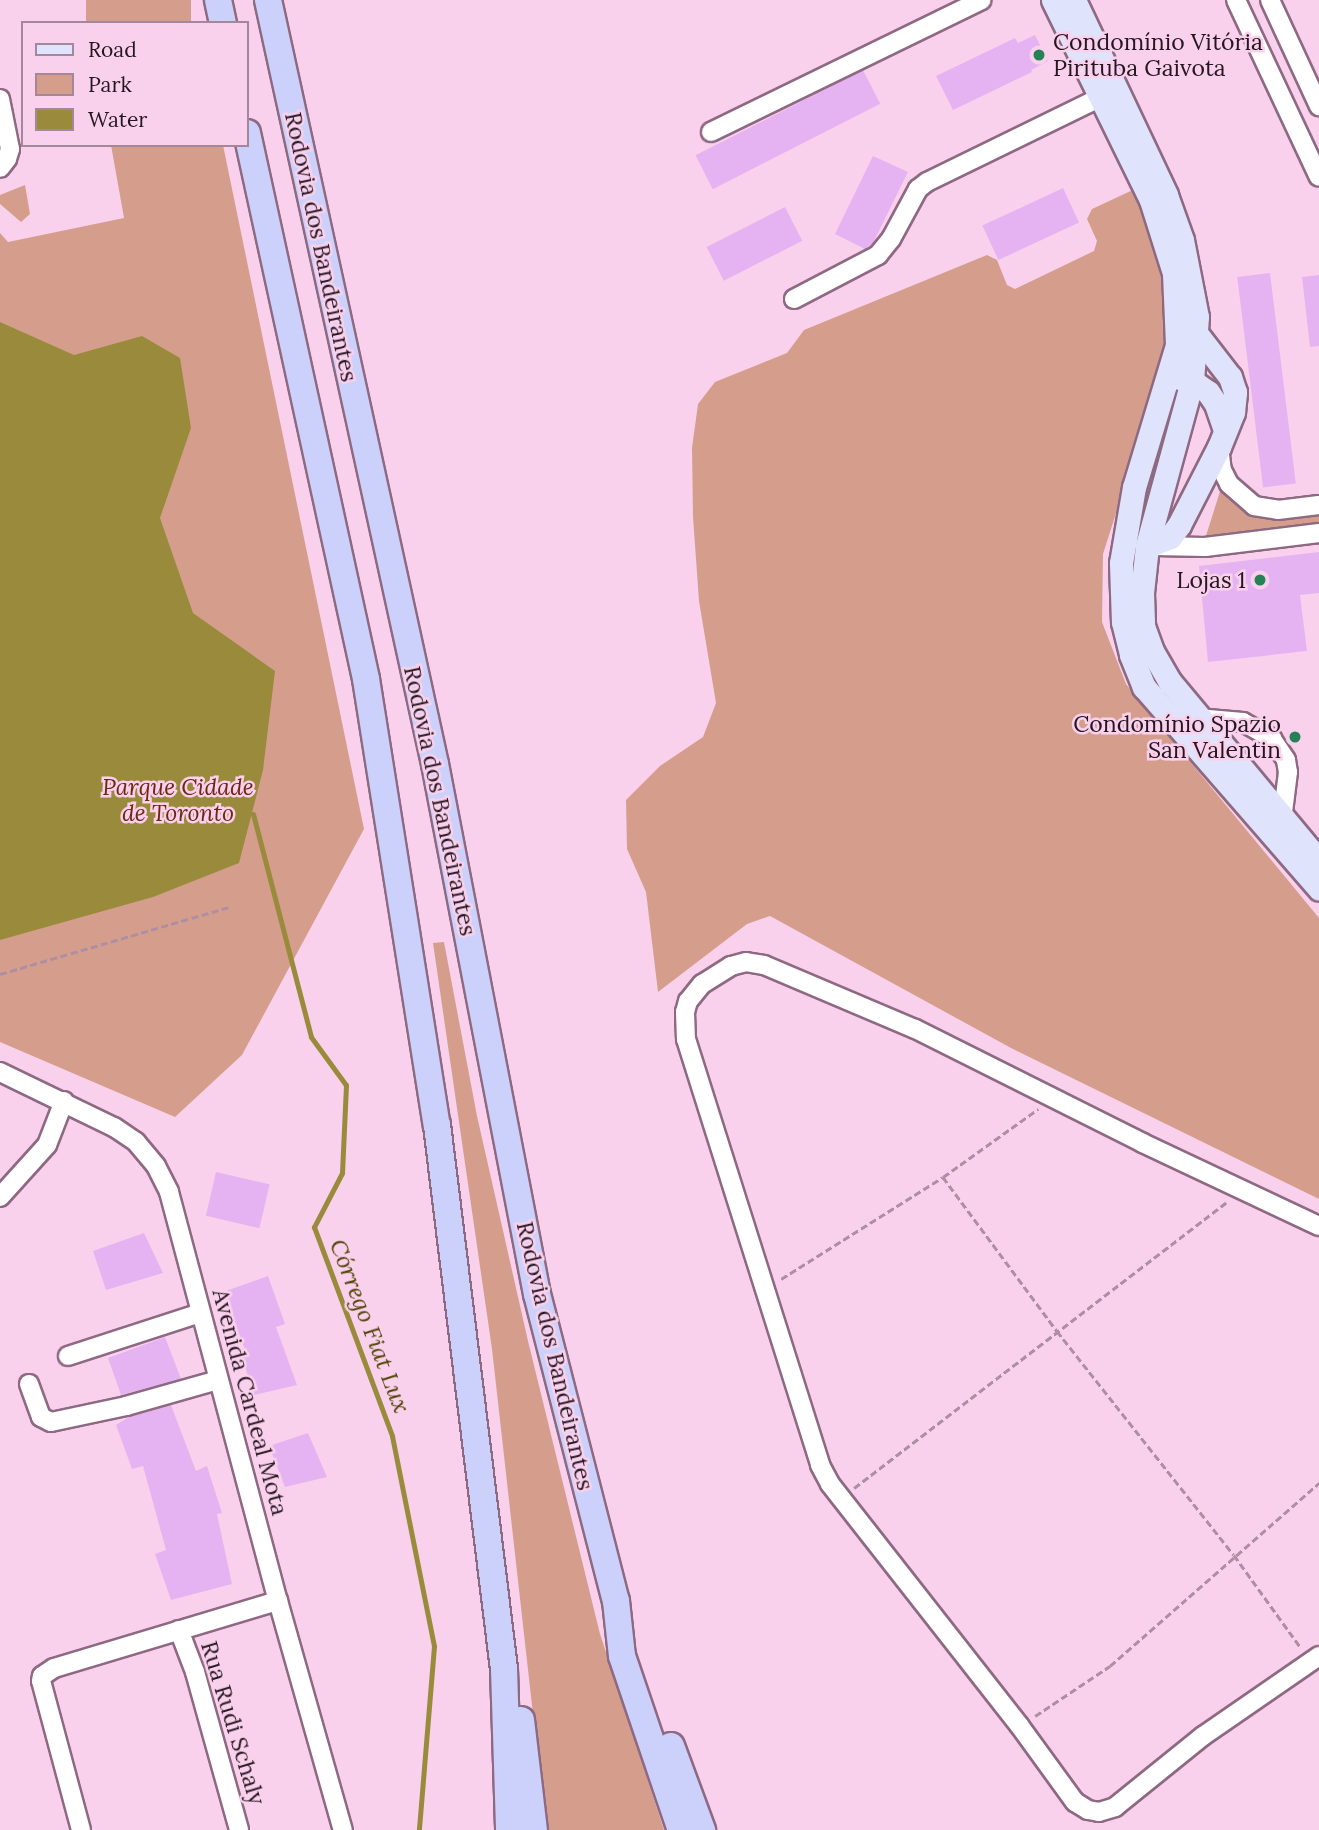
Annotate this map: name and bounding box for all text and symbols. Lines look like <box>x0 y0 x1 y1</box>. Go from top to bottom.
legend <box>21 21 248 147</box>
place label: Condomínio Vitória Pirituba Gaivota <box>1053 28 1263 82</box>
text: Road <box>88 36 137 63</box>
marker: Condomínio Vitória Pirituba Gaivota <box>1031 47 1047 63</box>
text: Park <box>88 71 132 98</box>
text: Water <box>88 106 147 133</box>
street label: Rodovia dos Bandeirantes <box>279 110 363 384</box>
place label: Lojas 1 <box>1176 566 1246 594</box>
marker: Lojas 1 <box>1252 572 1268 588</box>
street label: Rodovia dos Bandeirantes <box>398 664 482 938</box>
place label: Condomínio Spazio San Valentin <box>1073 710 1281 764</box>
marker: Condomínio Spazio San Valentin <box>1287 729 1303 745</box>
park label: Parque Cidade de Toronto <box>102 773 254 827</box>
street label: Rodovia dos Bandeirantes <box>511 1219 599 1493</box>
water label: Córrego Fiat Lux <box>324 1235 416 1417</box>
street label: Avenida Cardeal Mota <box>206 1286 294 1518</box>
street label: Rua Rudi Schaly <box>195 1638 271 1808</box>

